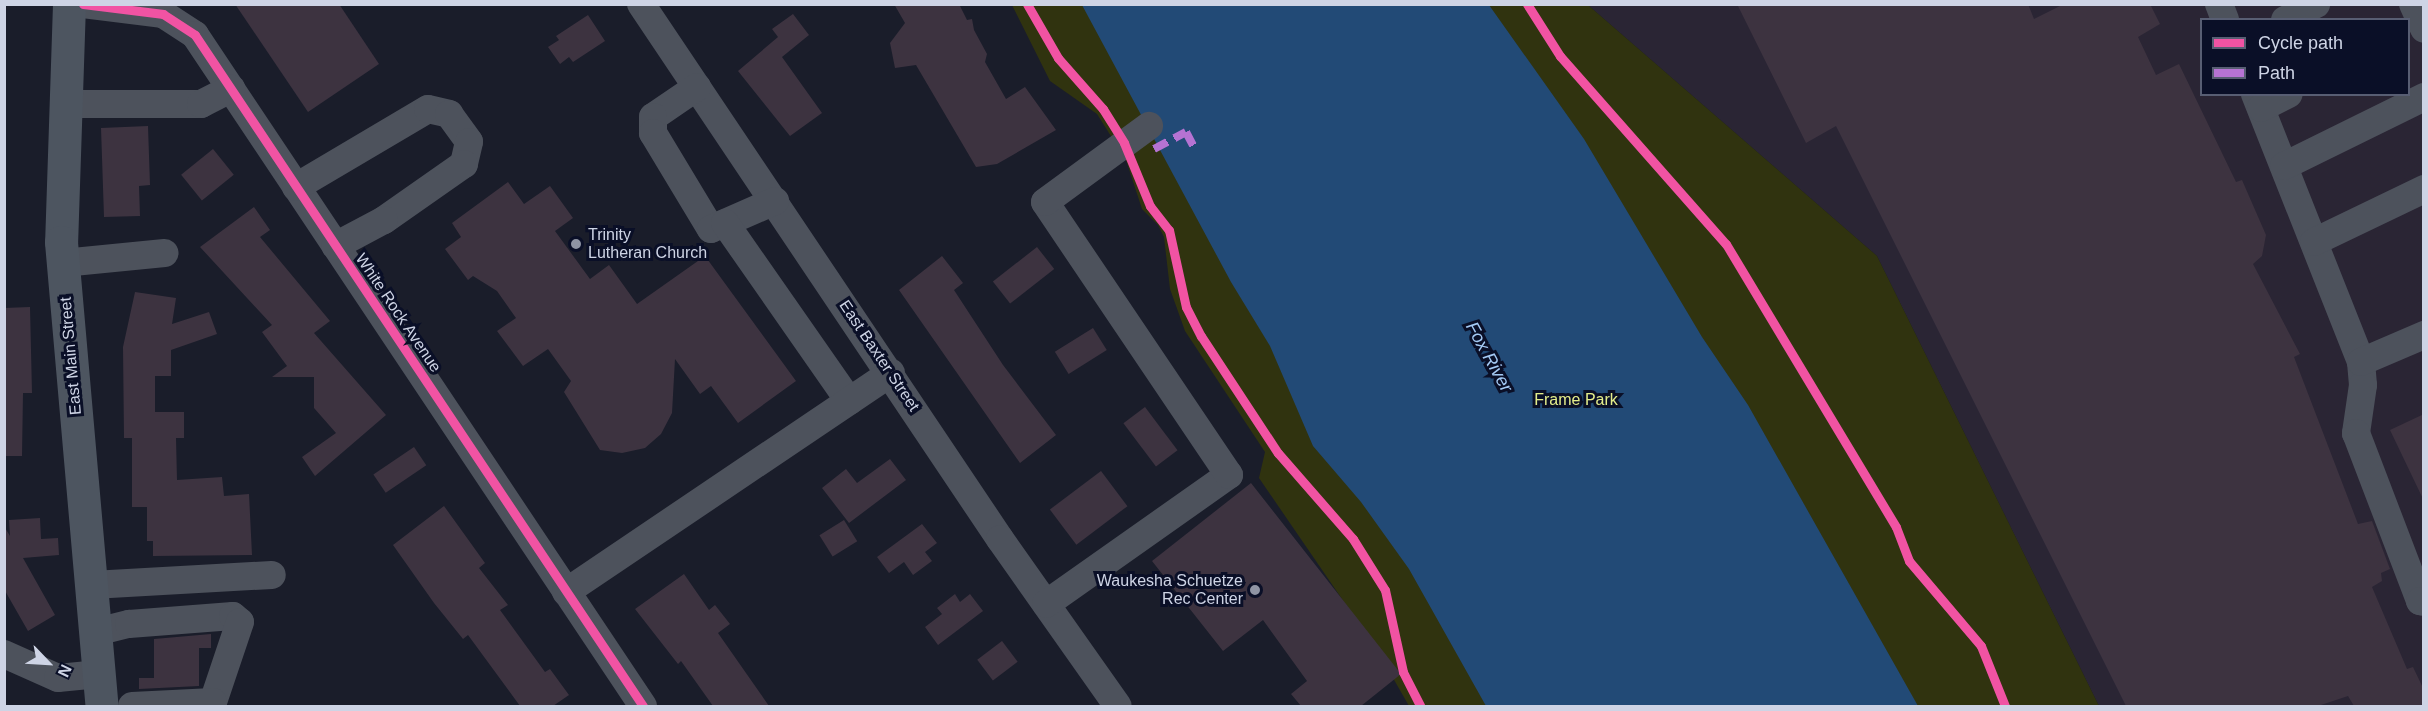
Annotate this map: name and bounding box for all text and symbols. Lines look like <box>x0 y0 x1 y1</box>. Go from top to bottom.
legend <box>2200 18 2410 96</box>
text: Cycle path <box>2258 33 2343 53</box>
text: Path <box>2258 63 2295 83</box>
place label: Trinity Lutheran Church <box>588 225 707 263</box>
marker: Trinity Lutheran Church <box>569 237 583 251</box>
street label: White Rock Avenue <box>351 250 445 376</box>
street label: East Main Street <box>56 296 86 416</box>
street label: East Baxter Street <box>835 297 923 415</box>
water label: Fox River <box>1461 318 1517 396</box>
park label: Frame Park <box>1534 390 1618 410</box>
place label: Waukesha Schuetze Rec Center <box>1097 571 1243 609</box>
marker: Waukesha Schuetze Rec Center <box>1248 583 1262 597</box>
north arrow <box>18 633 78 693</box>
text: N <box>55 662 75 680</box>

